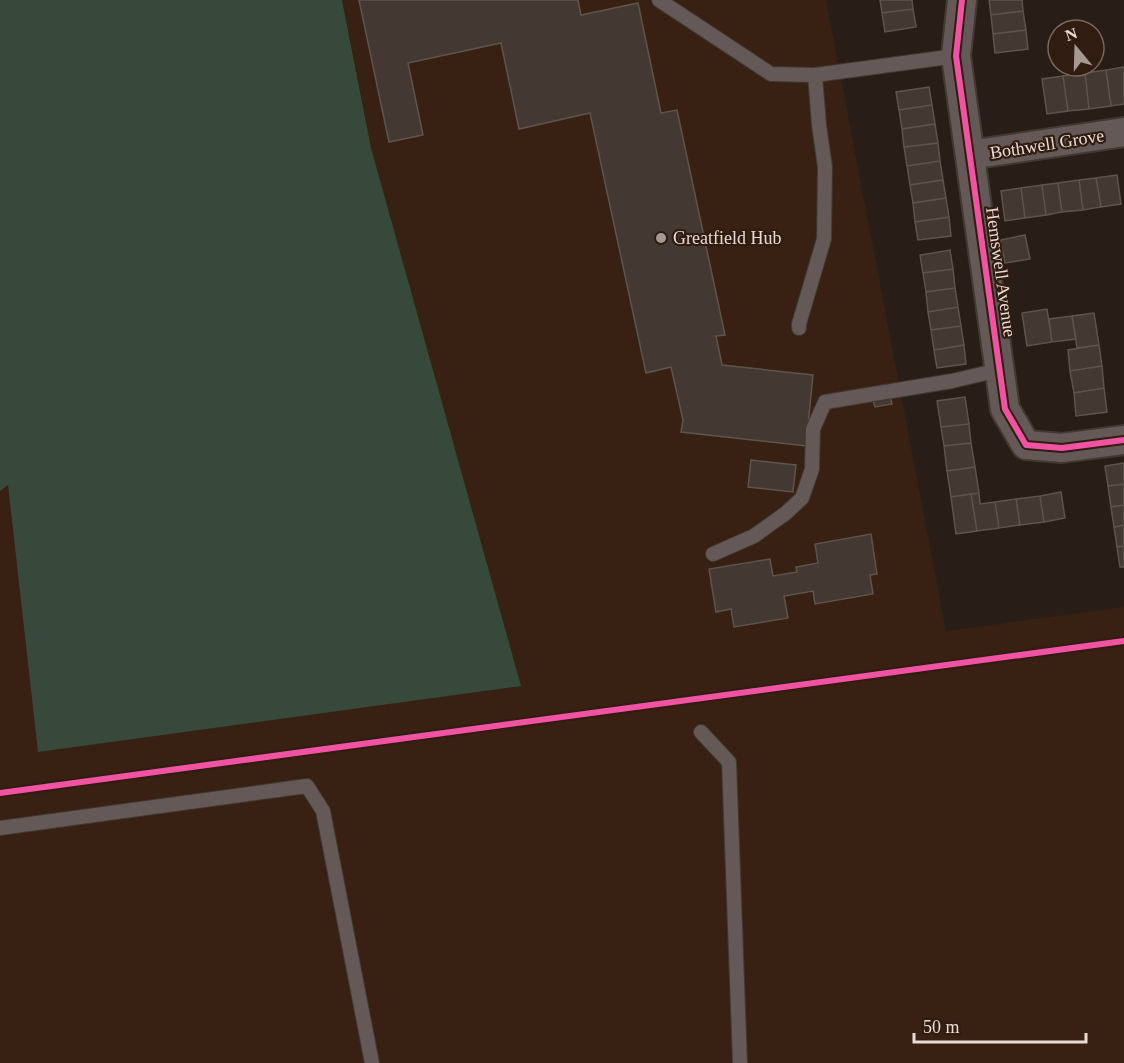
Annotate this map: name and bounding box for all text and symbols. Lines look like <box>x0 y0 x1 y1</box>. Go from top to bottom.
north arrow <box>1046 18 1106 78</box>
text: N <box>1063 24 1080 44</box>
street label: Bothwell Grove <box>988 125 1106 163</box>
street label: Hemswell Avenue <box>982 206 1020 338</box>
place label: Greatfield Hub <box>673 228 781 248</box>
marker: Greatfield Hub <box>654 231 668 245</box>
scale bar <box>914 1006 1086 1044</box>
text: 50 m <box>923 1017 960 1037</box>

